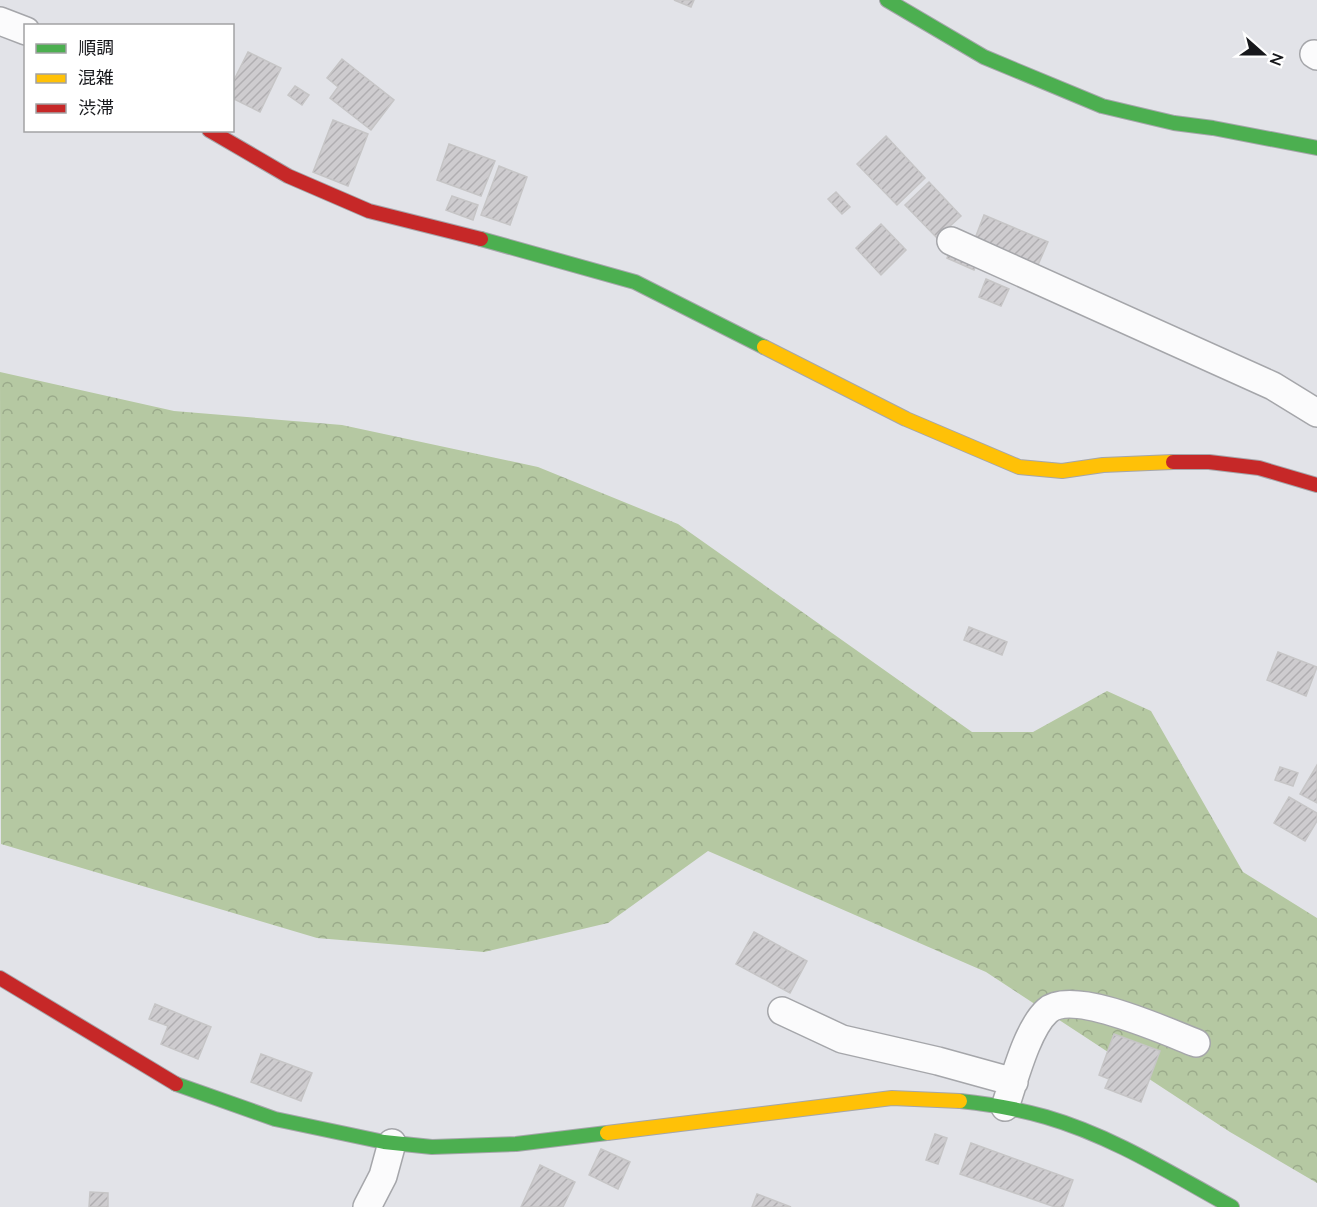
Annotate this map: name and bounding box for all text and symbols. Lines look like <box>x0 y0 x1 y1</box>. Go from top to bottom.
legend <box>24 24 234 132</box>
north arrow <box>1233 24 1293 84</box>
text: 順調 <box>78 36 114 60</box>
text: N <box>1264 49 1288 69</box>
text: 混雑 <box>78 66 114 90</box>
text: 渋滞 <box>78 96 114 120</box>

